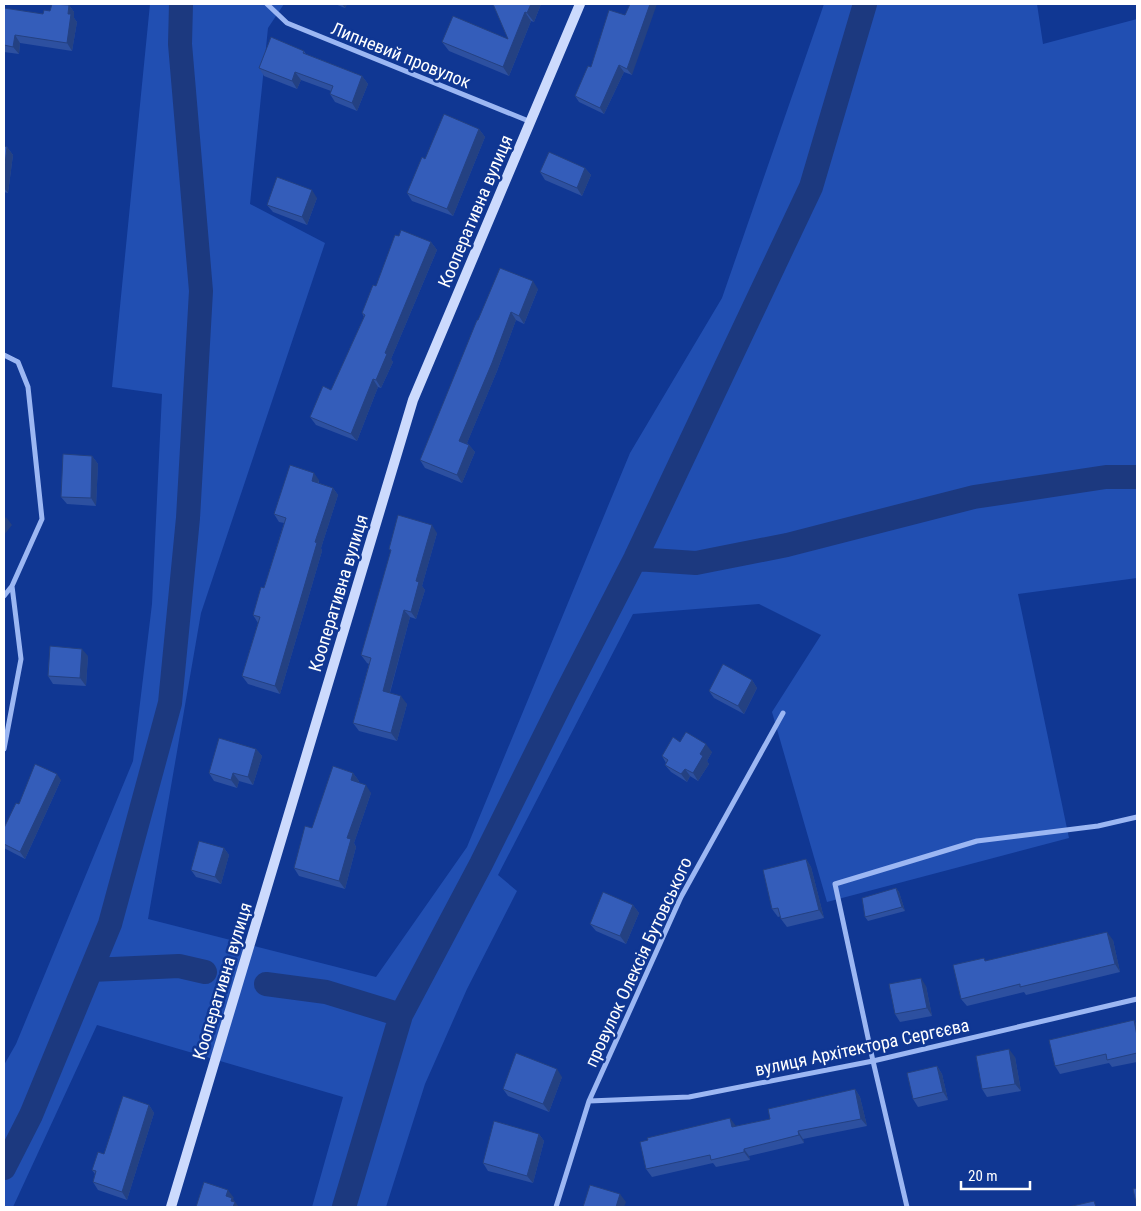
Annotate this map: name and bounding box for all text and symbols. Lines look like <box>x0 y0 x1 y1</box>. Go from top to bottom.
street label: Липневий провулок <box>328 17 474 93</box>
street label: Кооперативна вулиця <box>433 132 517 290</box>
street label: Кооперативна вулиця <box>304 512 372 674</box>
street label: провулок Олексія Бутовського <box>580 854 696 1070</box>
street label: Кооперативна вулиця <box>188 900 256 1062</box>
street label: вулиця Архітектора Сергєєва <box>753 1014 971 1080</box>
scale bar <box>961 1158 1030 1190</box>
text: 20 m <box>968 1167 998 1185</box>

